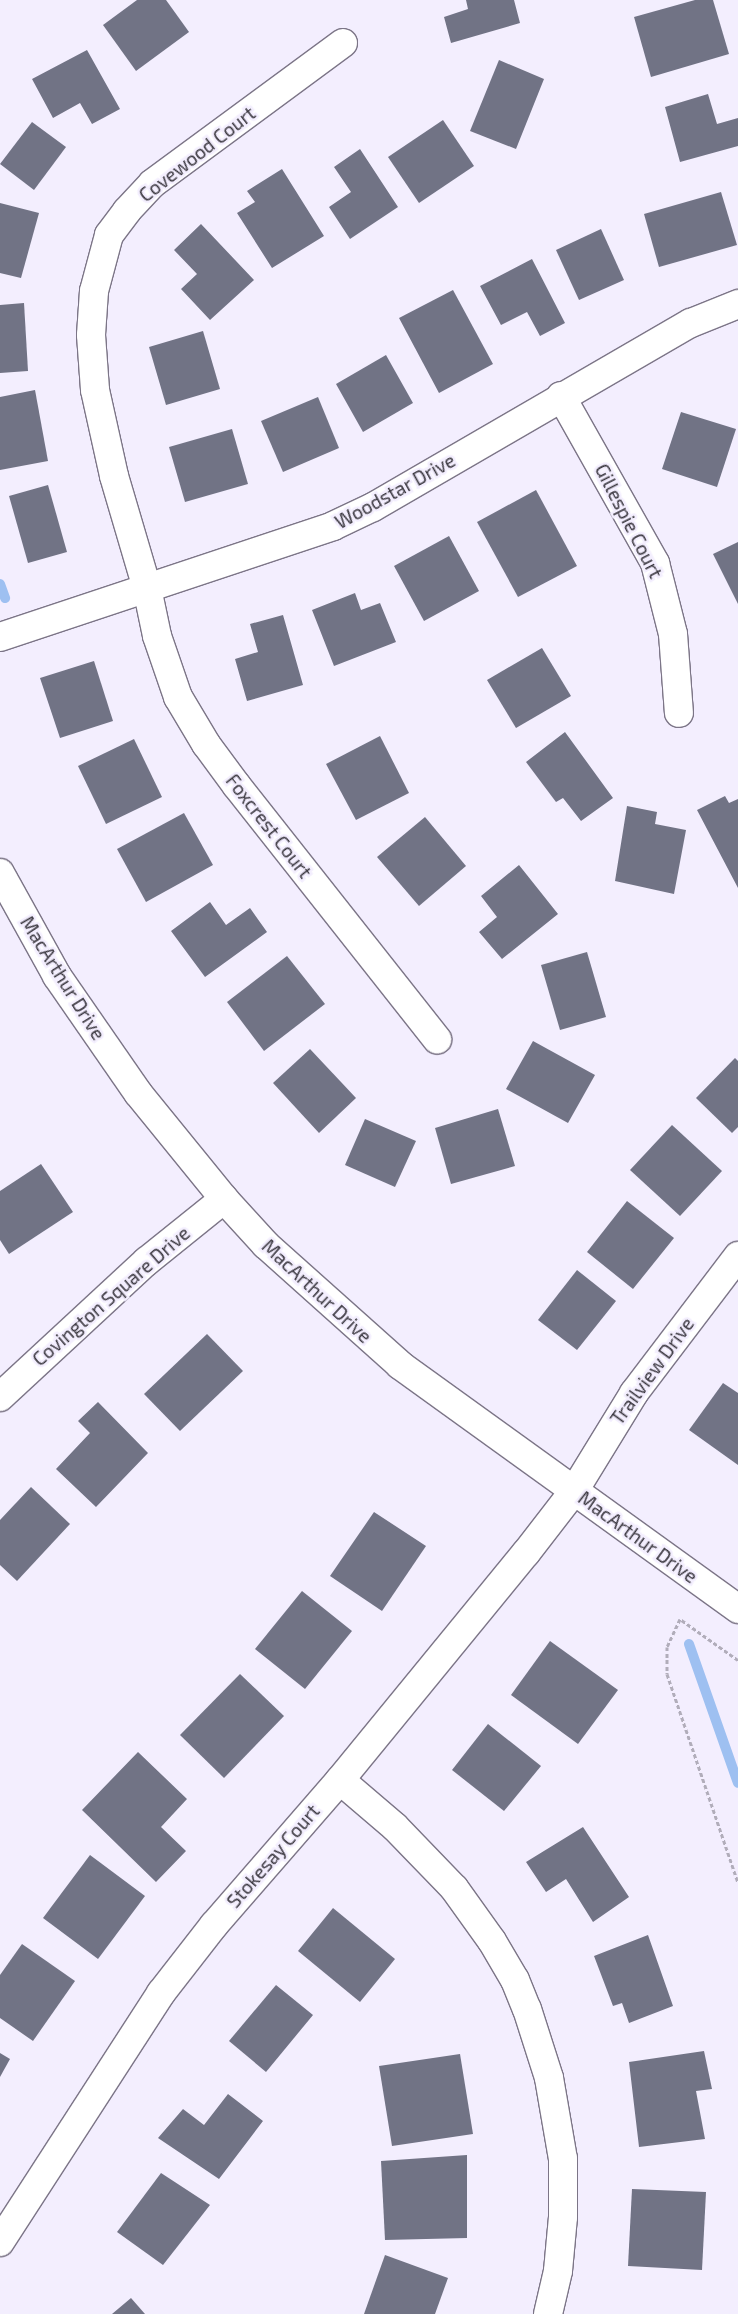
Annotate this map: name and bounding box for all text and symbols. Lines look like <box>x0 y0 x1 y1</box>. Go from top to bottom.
street label: Covewood Court <box>134 102 260 206</box>
street label: Woodstar Drive <box>331 448 459 534</box>
street label: Gillespie Court <box>590 460 668 582</box>
street label: Foxcrest Court <box>221 769 317 883</box>
street label: MacArthur Drive <box>16 912 110 1044</box>
street label: Covington Square Drive <box>28 1221 194 1371</box>
street label: MacArthur Drive <box>257 1234 377 1348</box>
street label: Trailview Drive <box>605 1313 699 1429</box>
street label: MacArthur Drive <box>574 1486 702 1588</box>
street label: Stokesay Court <box>222 1800 324 1912</box>

